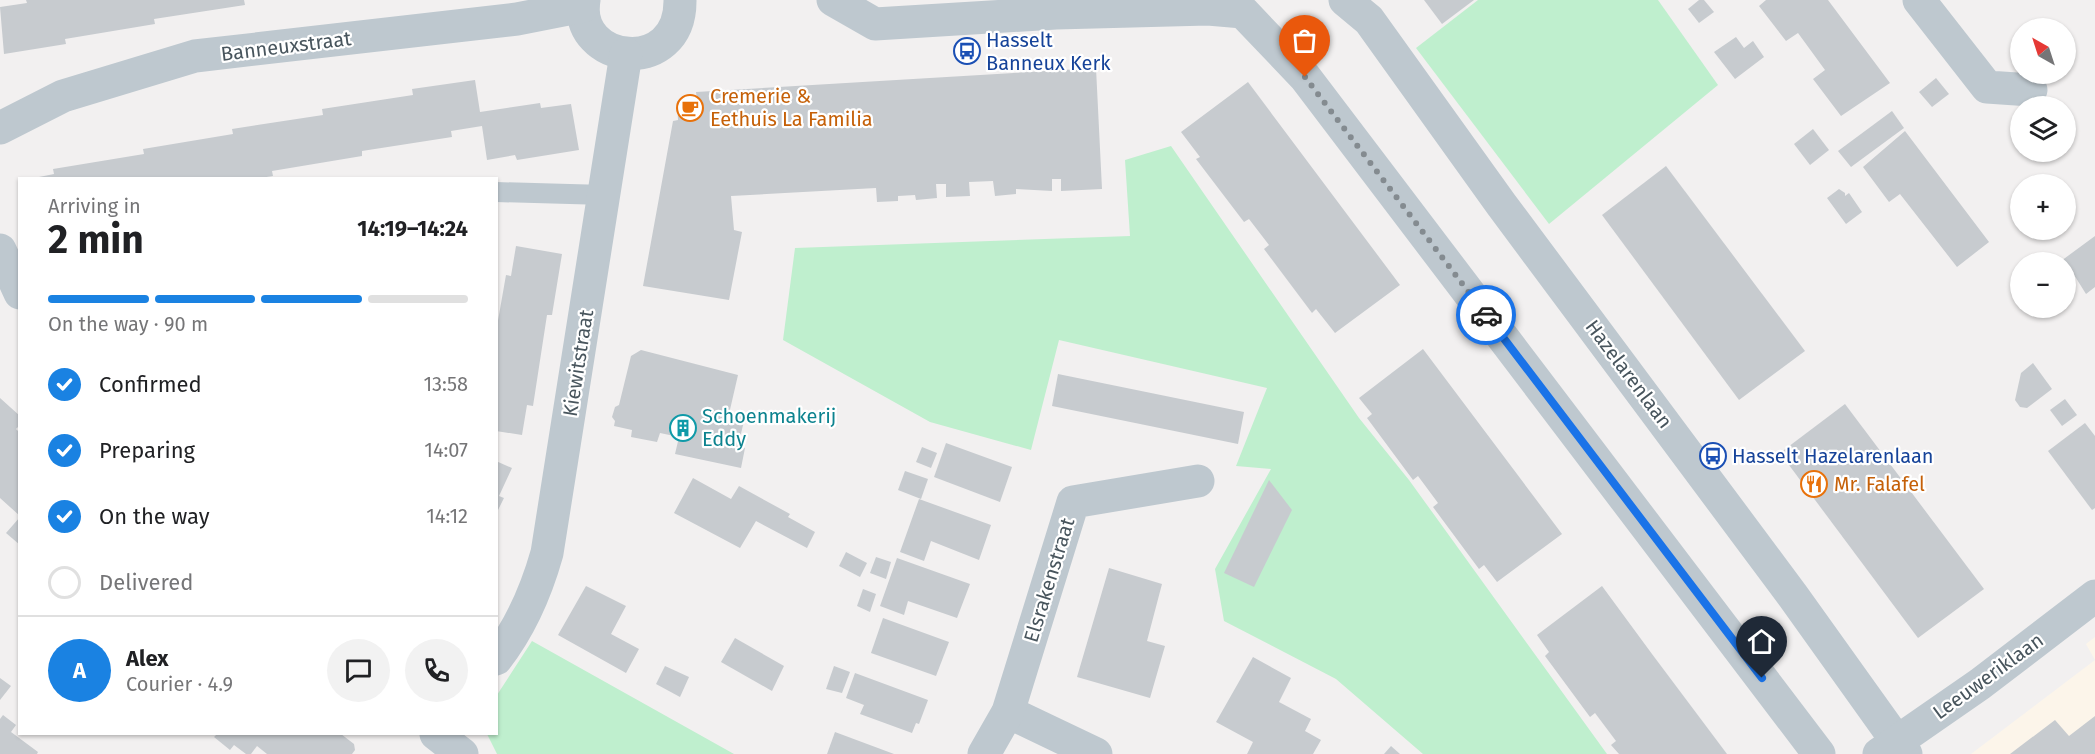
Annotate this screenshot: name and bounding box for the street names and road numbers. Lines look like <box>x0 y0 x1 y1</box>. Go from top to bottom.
street label: Banneuxstraat <box>219 26 353 66</box>
street label: Kiewitstraat <box>558 307 598 418</box>
street label: Hazelarenlaan <box>1580 315 1678 433</box>
street label: Elsrakenstraat <box>1019 514 1080 645</box>
street label: Leeuweriklaan <box>1928 628 2048 724</box>

